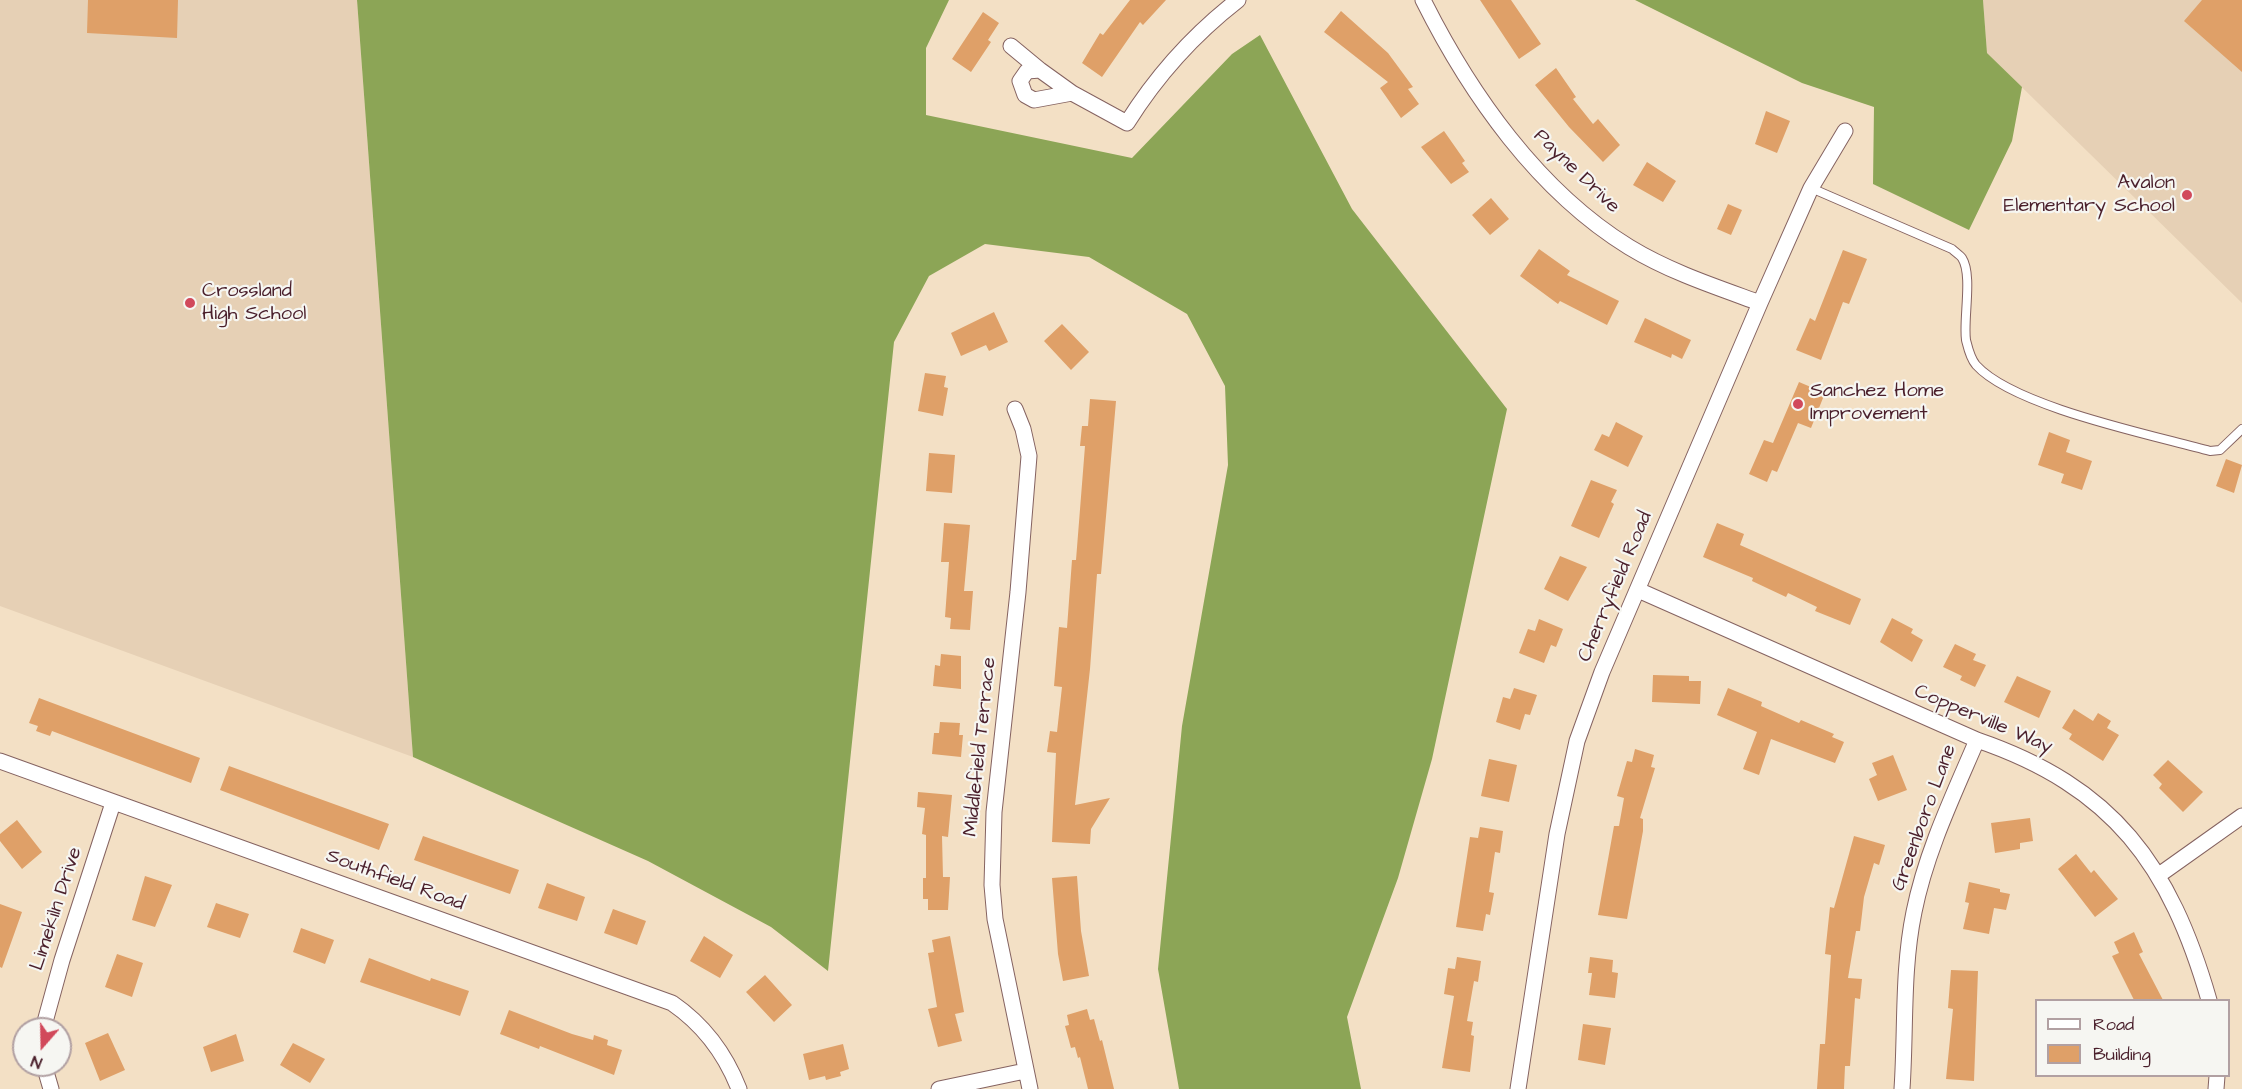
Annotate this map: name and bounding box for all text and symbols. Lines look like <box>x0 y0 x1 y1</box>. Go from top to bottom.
street label: Payne Drive <box>1528 125 1624 219</box>
place label: Avalon Elementary School <box>2003 172 2175 219</box>
marker: Avalon Elementary School <box>2180 188 2194 202</box>
place label: Crossland High School <box>202 280 306 327</box>
marker: Crossland High School <box>183 296 197 310</box>
place label: Sanchez Home Improvement <box>1810 380 1944 427</box>
marker: Sanchez Home Improvement <box>1791 397 1805 411</box>
street label: Cherryfield Road <box>1574 508 1658 666</box>
street label: Middlefield Terrace <box>960 656 1002 838</box>
street label: Copperville Way <box>1910 680 2056 760</box>
street label: Greenboro Lane <box>1887 741 1963 895</box>
street label: Limekiln Drive <box>26 844 88 974</box>
street label: Southfield Road <box>323 845 467 917</box>
legend <box>2035 999 2230 1077</box>
text: Road <box>2093 1012 2134 1037</box>
north arrow <box>12 1017 72 1077</box>
text: Building <box>2093 1042 2151 1067</box>
text: N <box>28 1050 45 1074</box>

